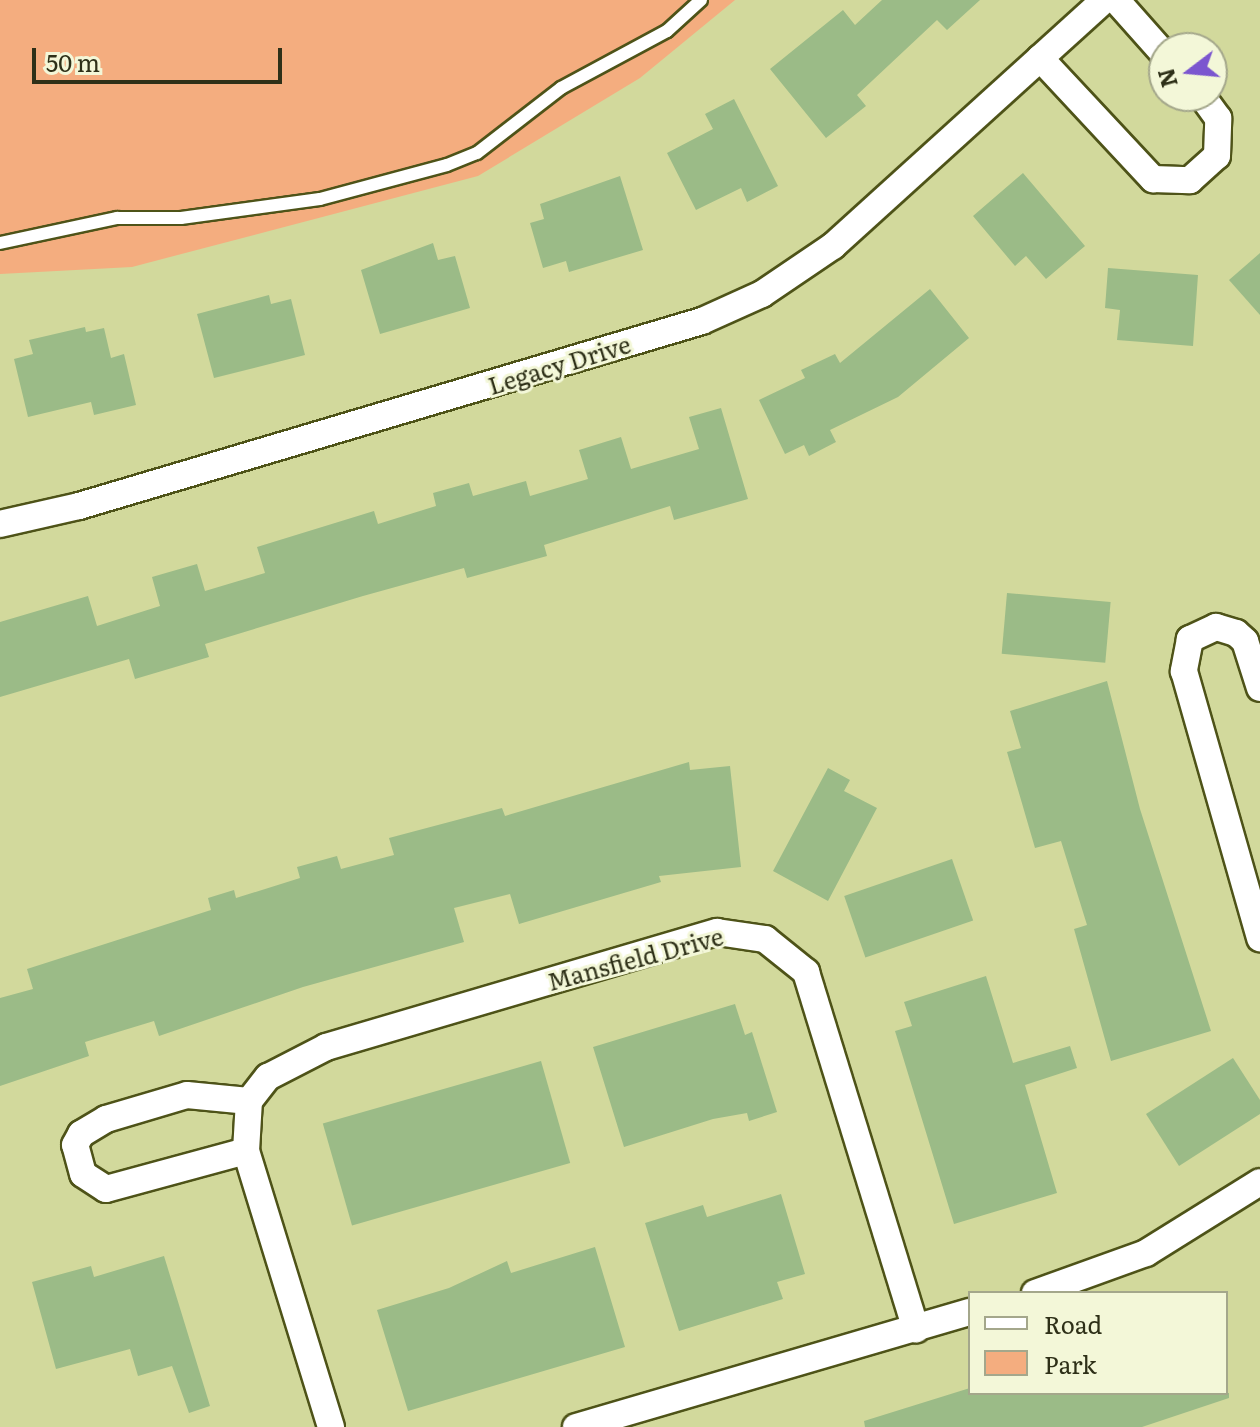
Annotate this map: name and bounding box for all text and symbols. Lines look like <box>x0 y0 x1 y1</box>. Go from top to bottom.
scale bar <box>36 32 286 82</box>
north arrow <box>1148 32 1228 112</box>
text: 50 m <box>46 44 100 79</box>
text: N <box>1148 65 1185 92</box>
street label: Legacy Drive <box>484 329 634 399</box>
street label: Mansfield Drive <box>544 921 726 995</box>
legend <box>968 1291 1228 1395</box>
text: Road <box>1044 1306 1102 1341</box>
text: Park <box>1044 1346 1097 1381</box>

